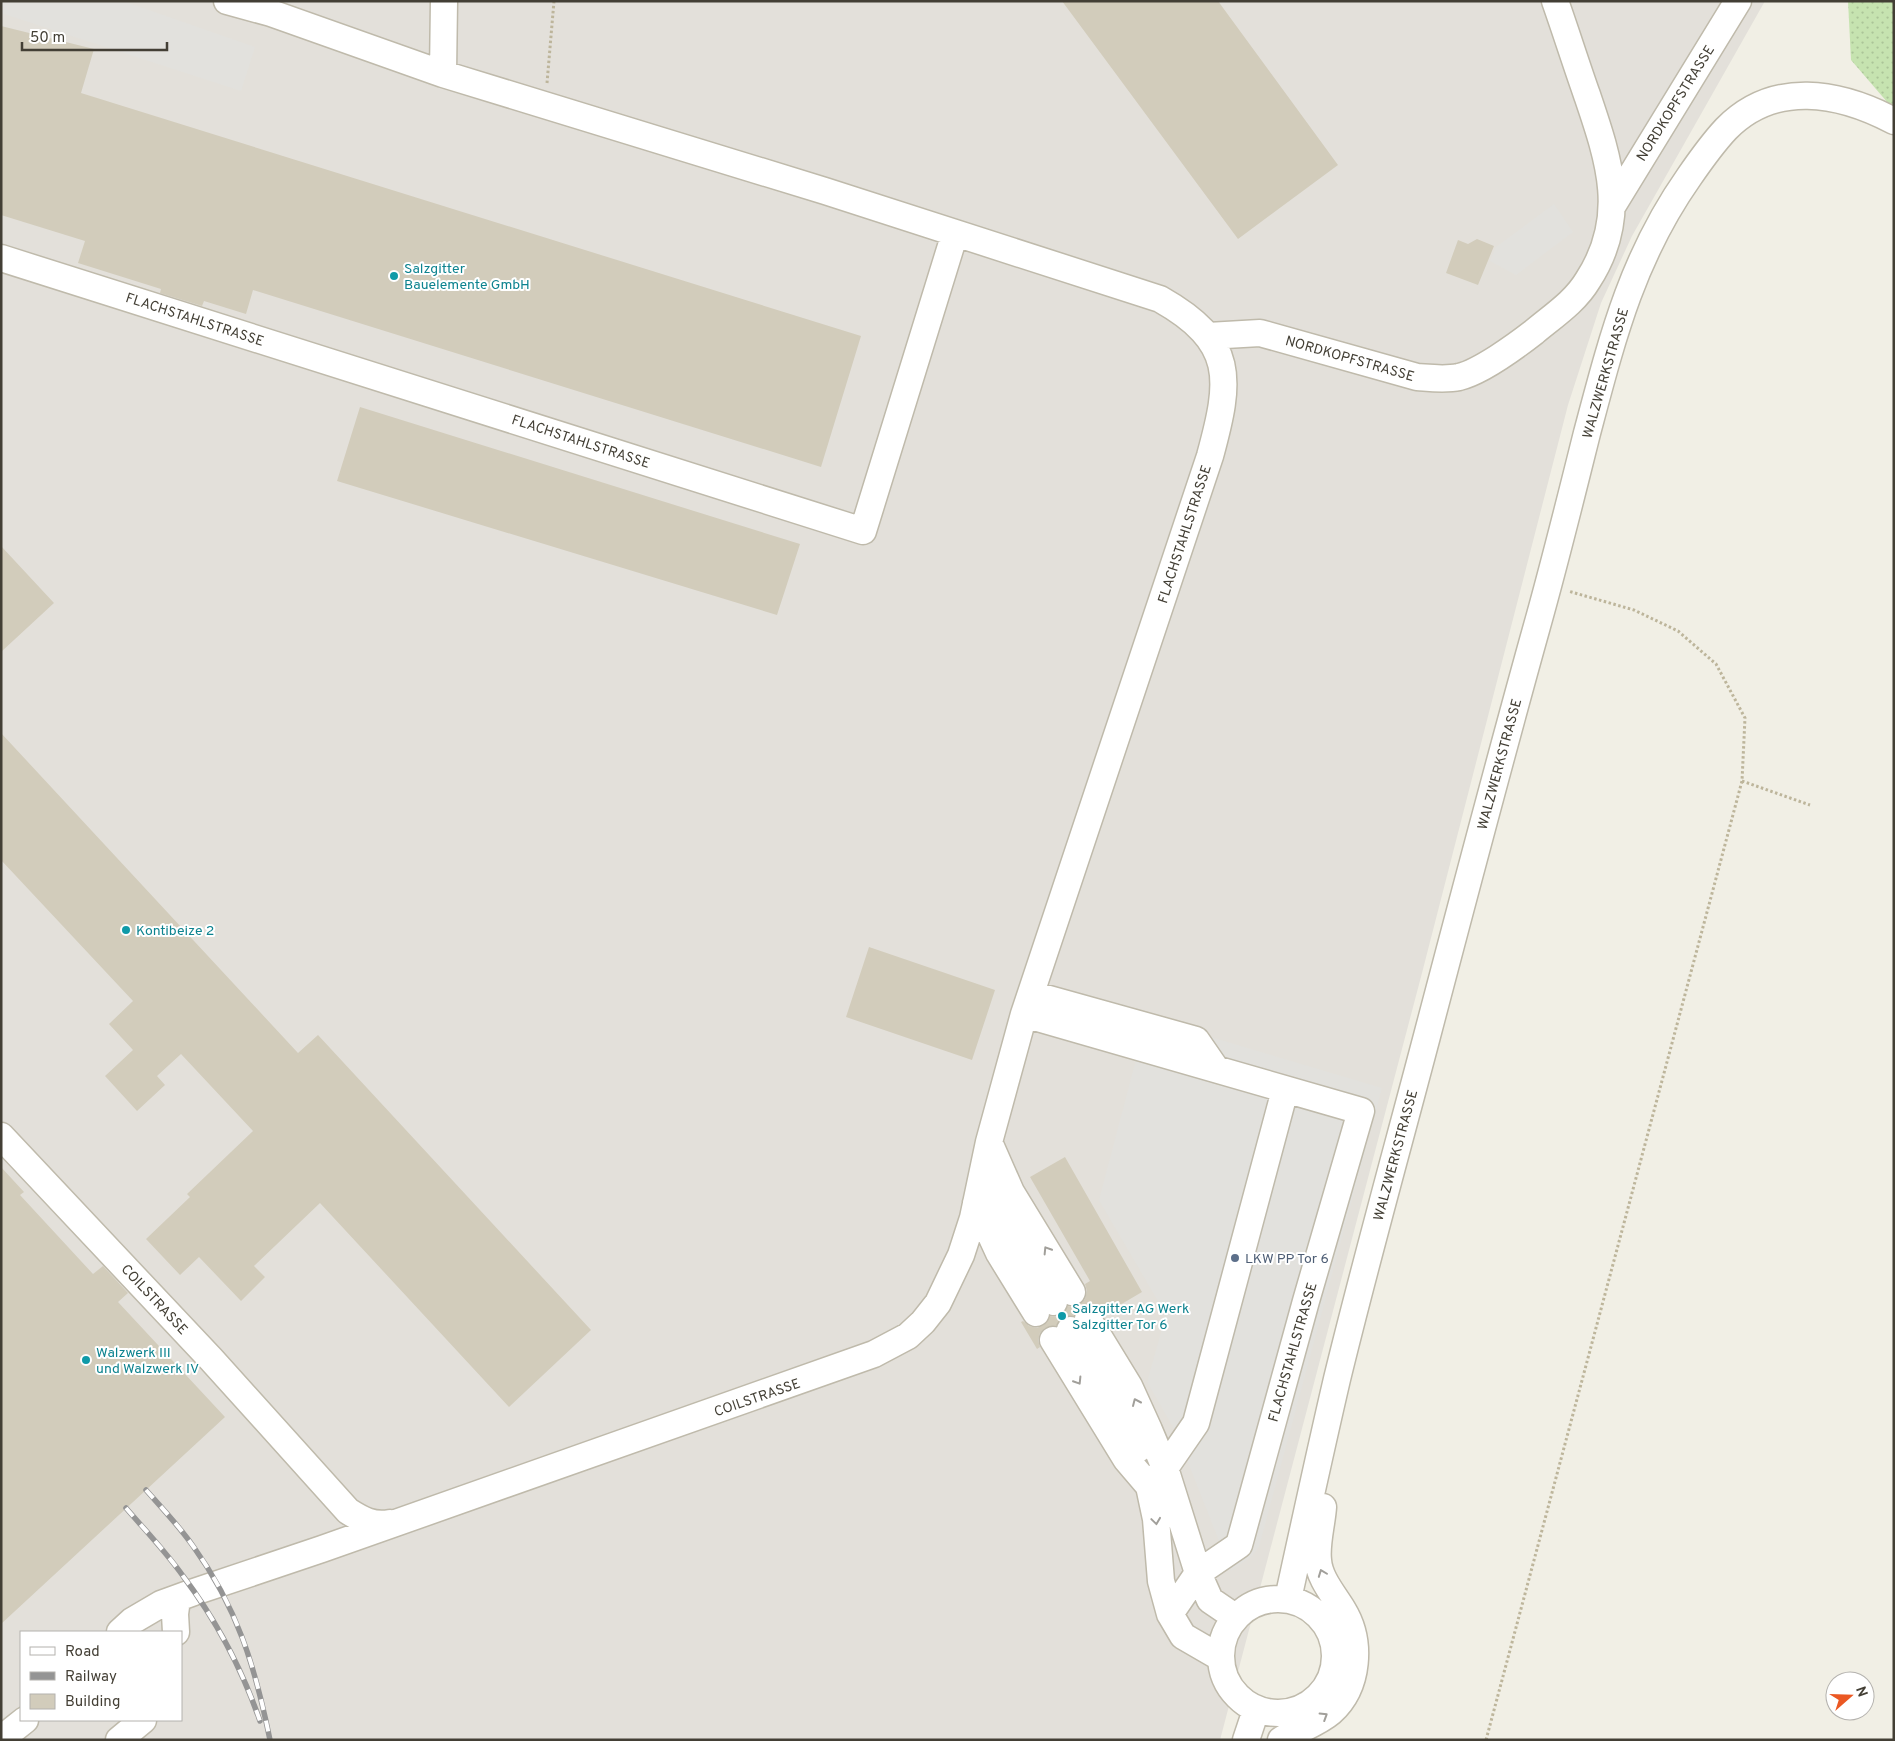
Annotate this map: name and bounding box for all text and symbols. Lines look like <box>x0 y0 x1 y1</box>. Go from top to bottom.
scale bar <box>22 20 168 52</box>
text: 50 m <box>30 29 65 48</box>
street label: NORDKOPFSTRASSE <box>1634 43 1719 165</box>
place label: Salzgitter Bauelemente GmbH <box>404 261 530 294</box>
marker: Salzgitter Bauelemente GmbH <box>388 270 400 282</box>
street label: FLACHSTAHLSTRASSE <box>123 290 266 351</box>
street label: WALZWERKSTRASSE <box>1580 306 1633 441</box>
street label: NORDKOPFSTRASSE <box>1283 333 1416 386</box>
street label: FLACHSTAHLSTRASSE <box>509 412 652 473</box>
street label: FLACHSTAHLSTRASSE <box>1155 463 1216 606</box>
street label: WALZWERKSTRASSE <box>1475 697 1526 832</box>
place label: Kontibeize 2 <box>136 923 214 940</box>
marker: Kontibeize 2 <box>120 924 132 936</box>
street label: WALZWERKSTRASSE <box>1371 1088 1422 1223</box>
one-way arrow <box>1043 1246 1053 1255</box>
place label: LKW PP Tor 6 <box>1245 1251 1329 1268</box>
marker: LKW PP Tor 6 <box>1229 1252 1241 1264</box>
street label: COILSTRASSE <box>117 1261 191 1339</box>
street label: FLACHSTAHLSTRASSE <box>1265 1281 1322 1424</box>
place label: Salzgitter AG Werk Salzgitter Tor 6 <box>1072 1301 1189 1334</box>
marker: Salzgitter AG Werk Salzgitter Tor 6 <box>1056 1310 1068 1322</box>
place label: Walzwerk III und Walzwerk IV <box>96 1345 199 1378</box>
marker: Walzwerk III und Walzwerk IV <box>80 1354 92 1366</box>
street label: COILSTRASSE <box>712 1376 803 1421</box>
one-way arrow <box>1072 1376 1082 1385</box>
one-way arrow <box>1132 1398 1143 1407</box>
one-way arrow <box>1150 1517 1161 1525</box>
one-way arrow <box>1318 1569 1328 1577</box>
legend <box>20 1631 182 1721</box>
text: Road <box>65 1643 100 1662</box>
text: Railway <box>65 1668 117 1687</box>
north arrow <box>1825 1671 1875 1721</box>
text: N <box>1851 1684 1871 1700</box>
text: Building <box>65 1693 120 1712</box>
one-way arrow <box>1318 1713 1327 1723</box>

